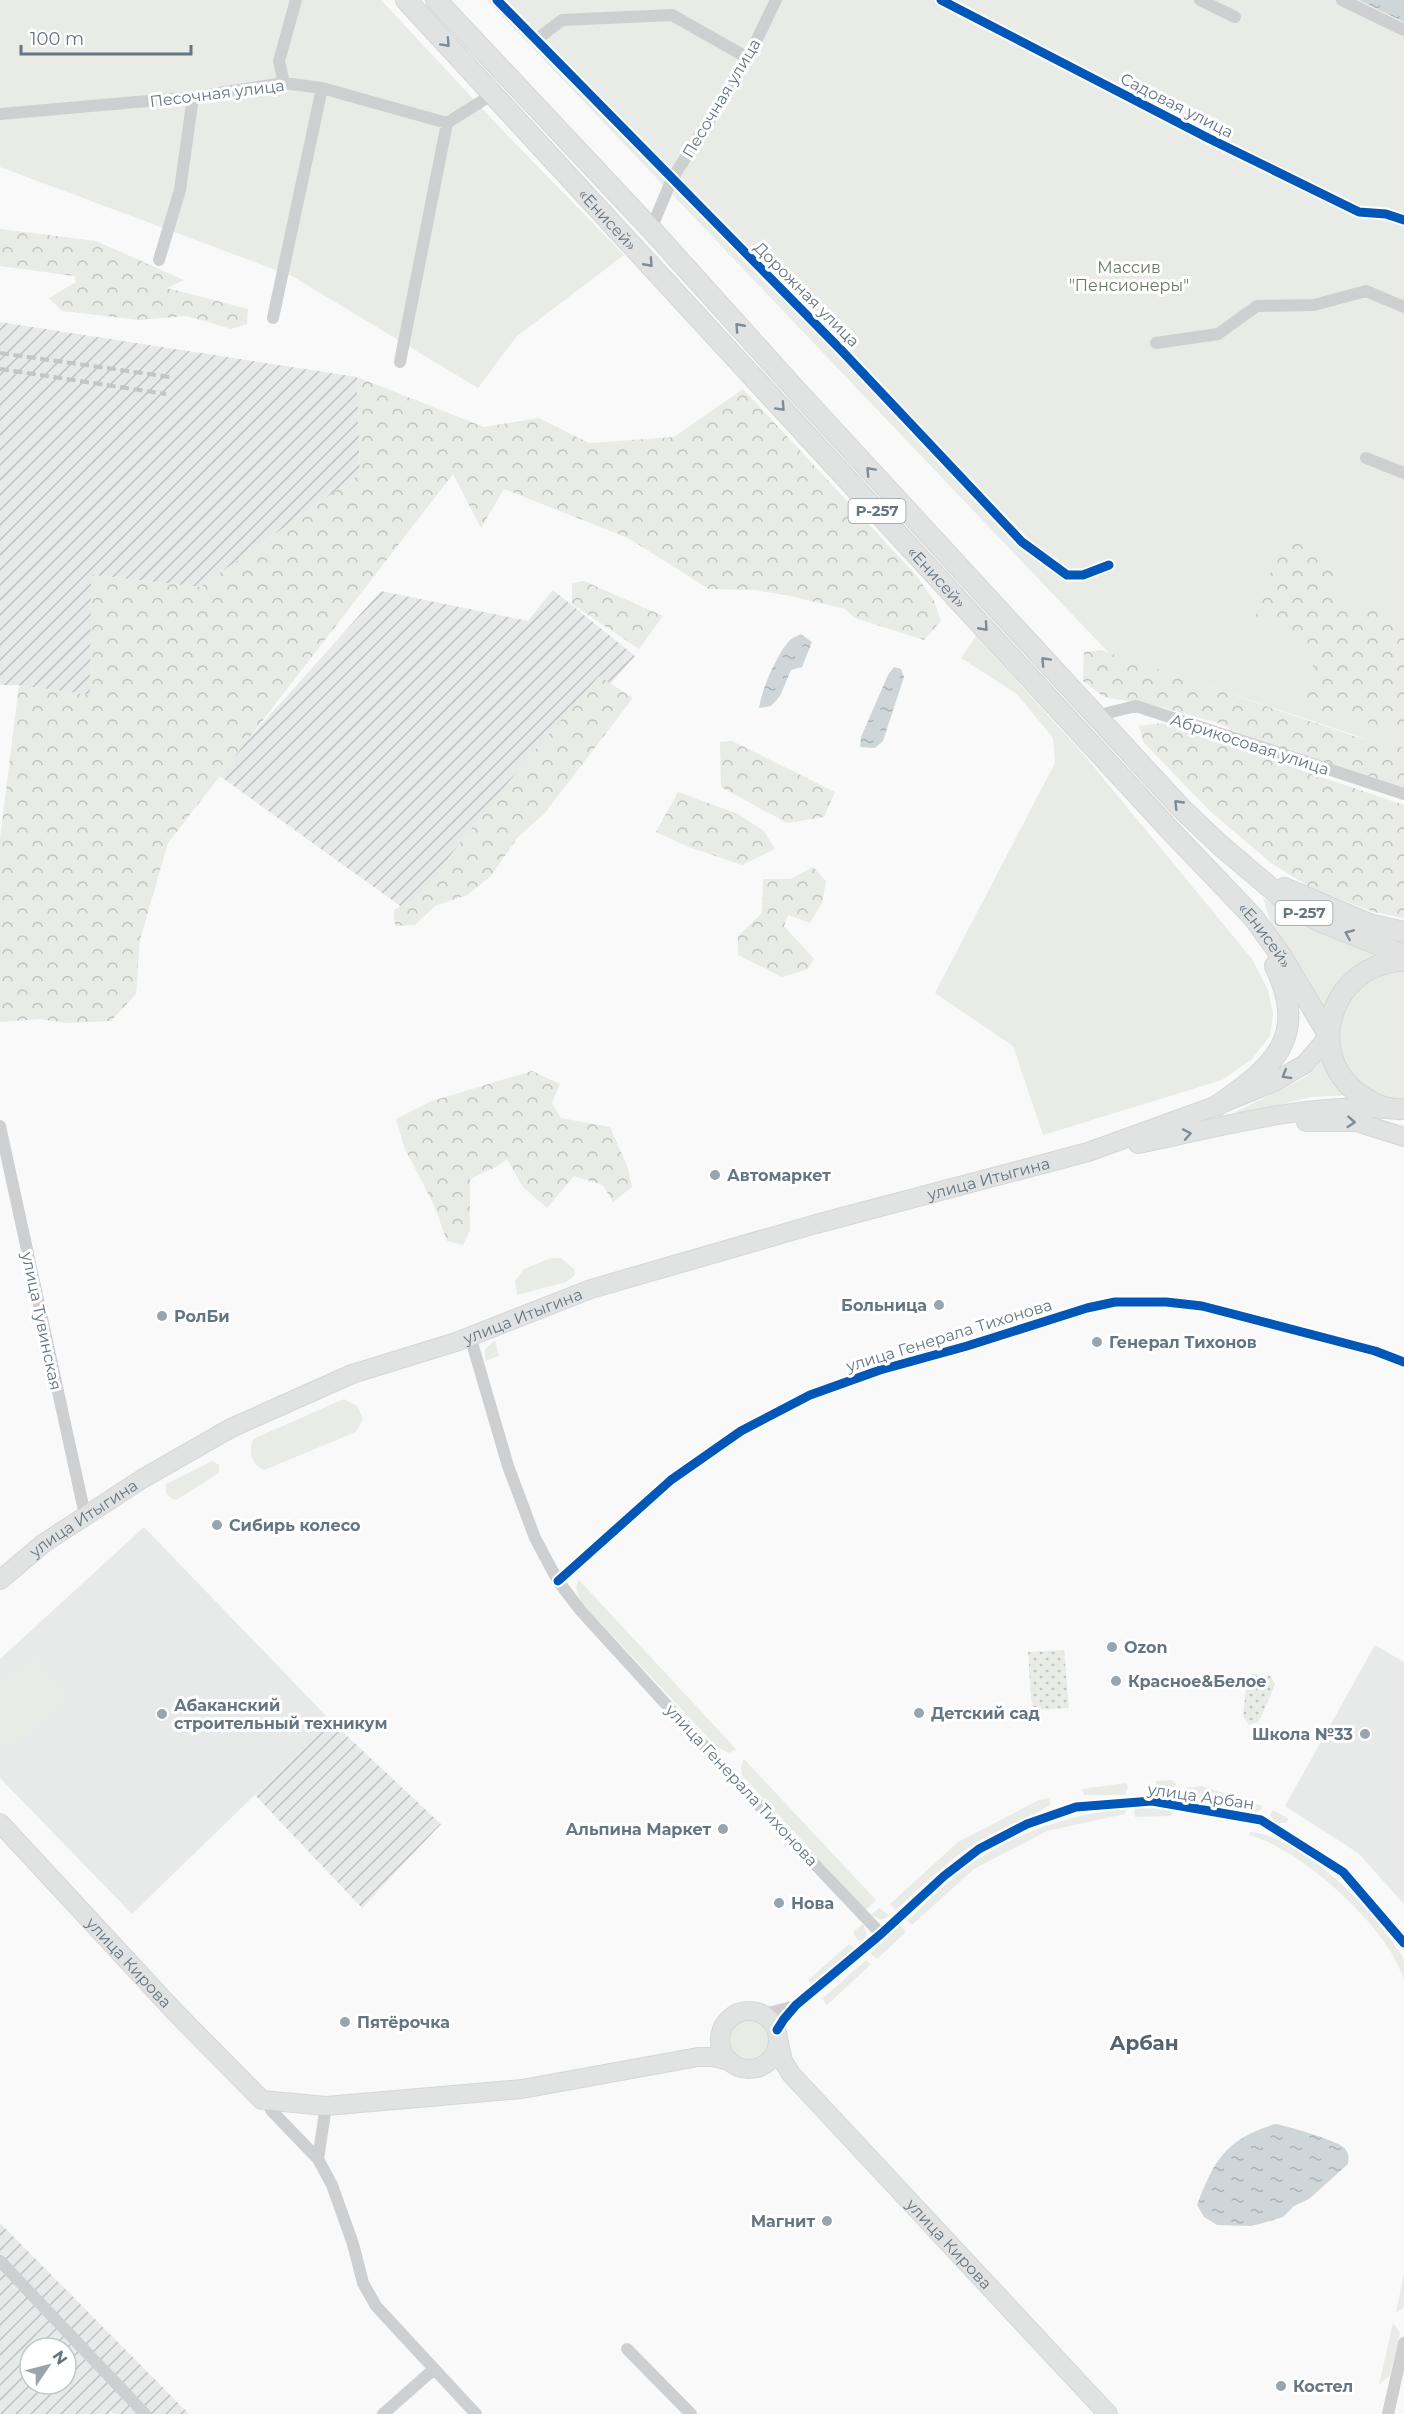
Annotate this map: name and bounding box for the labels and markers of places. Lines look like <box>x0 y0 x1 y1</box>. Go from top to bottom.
place label: Автомаркет <box>727 1166 831 1185</box>
marker: Автомаркет <box>708 1168 722 1182</box>
place label: Больница <box>841 1296 927 1315</box>
marker: Больница <box>932 1298 946 1312</box>
place label: РолБи <box>174 1307 230 1326</box>
marker: РолБи <box>155 1309 169 1323</box>
place label: Генерал Тихонов <box>1109 1333 1257 1352</box>
marker: Генерал Тихонов <box>1090 1335 1104 1349</box>
place label: Сибирь колесо <box>229 1516 361 1535</box>
marker: Сибирь колесо <box>210 1518 224 1532</box>
place label: Ozon <box>1124 1638 1168 1657</box>
marker: Ozon <box>1105 1640 1119 1654</box>
place label: Красное&Белое <box>1128 1672 1267 1691</box>
marker: Красное&Белое <box>1109 1674 1123 1688</box>
place label: Абаканский строительный техникум <box>174 1696 387 1733</box>
place label: Детский сад <box>931 1704 1040 1723</box>
marker: Детский сад <box>912 1706 926 1720</box>
marker: Абаканский строительный техникум <box>155 1707 169 1721</box>
place label: Школа №33 <box>1252 1725 1353 1744</box>
marker: Школа №33 <box>1358 1727 1372 1741</box>
place label: Альпина Маркет <box>565 1820 711 1839</box>
marker: Альпина Маркет <box>716 1822 730 1836</box>
place label: Нова <box>791 1894 834 1913</box>
marker: Нова <box>772 1896 786 1910</box>
place label: Пятёрочка <box>357 2013 450 2032</box>
marker: Пятёрочка <box>338 2015 352 2029</box>
place label: Магнит <box>751 2212 815 2231</box>
marker: Магнит <box>820 2214 834 2228</box>
place label: Костел <box>1293 2377 1353 2396</box>
marker: Костел <box>1274 2379 1288 2393</box>

